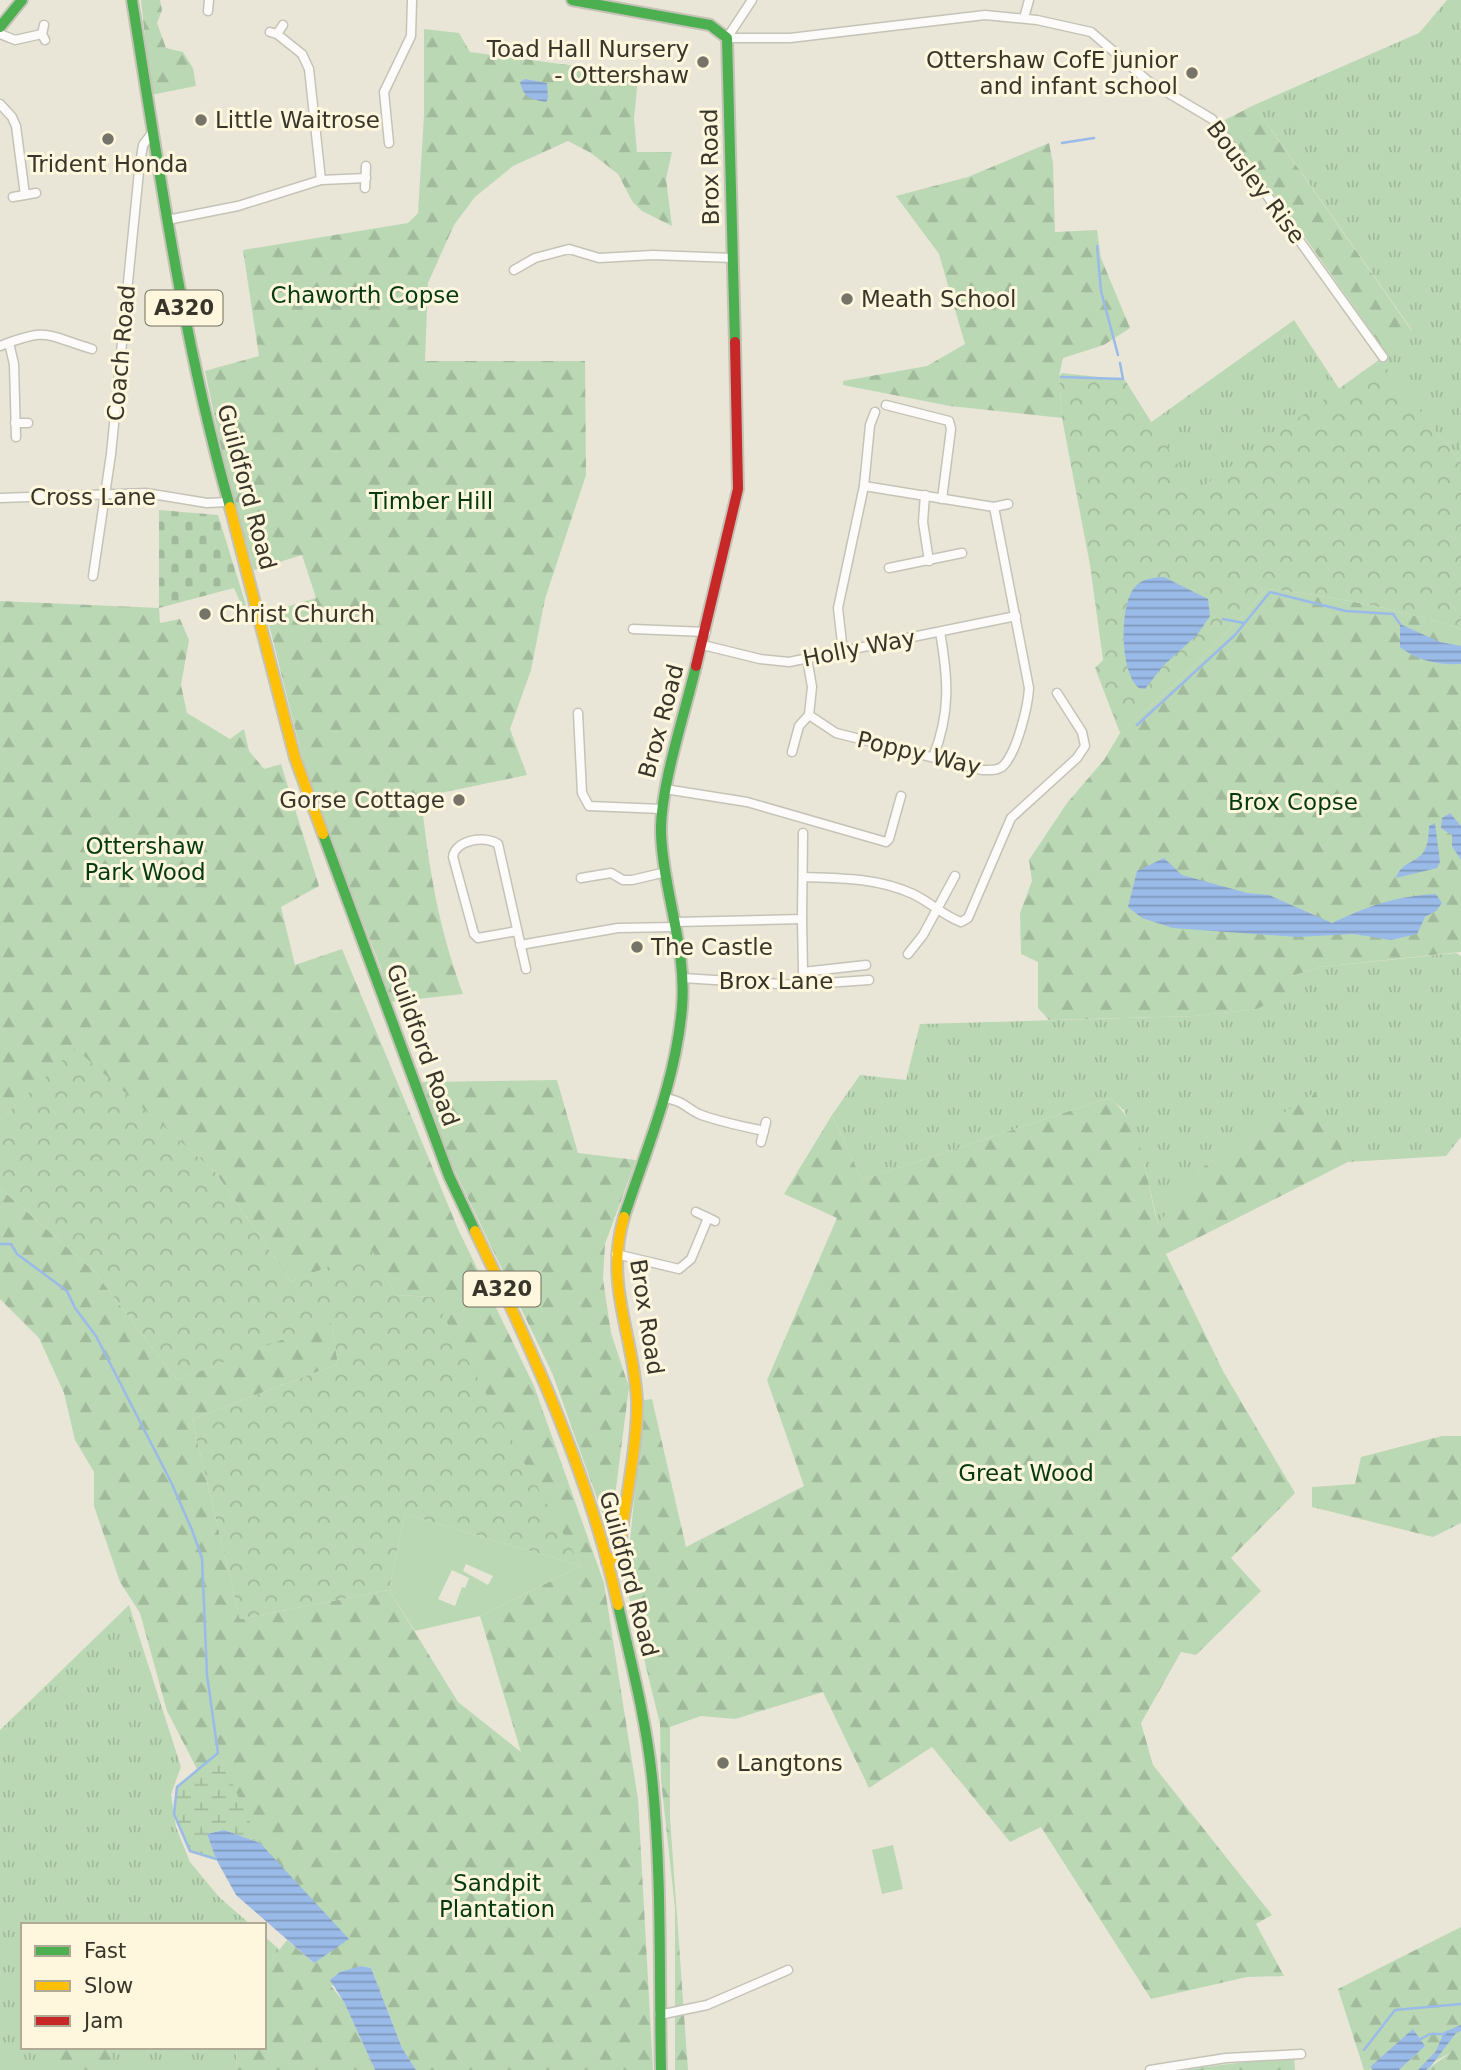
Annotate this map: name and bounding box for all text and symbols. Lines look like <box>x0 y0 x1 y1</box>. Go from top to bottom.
place label: Toad Hall Nursery - Ottershaw <box>486 36 689 88</box>
place label: Ottershaw CofE junior and infant school <box>926 47 1179 99</box>
marker: Toad Hall Nursery - Ottershaw <box>695 54 711 70</box>
marker: Ottershaw CofE junior and infant school <box>1184 65 1200 81</box>
place label: Little Waitrose <box>215 107 380 133</box>
street label: Brox Road <box>696 108 724 226</box>
marker: Little Waitrose <box>193 112 209 128</box>
street label: Bousley Rise <box>1202 116 1310 248</box>
marker: Trident Honda <box>100 131 116 147</box>
place label: Trident Honda <box>27 151 188 177</box>
park label: Chaworth Copse <box>271 282 459 308</box>
street label: Coach Road <box>102 284 140 422</box>
place label: Meath School <box>861 286 1016 312</box>
road number: A320 <box>146 290 222 326</box>
marker: Meath School <box>839 291 855 307</box>
street label: Guildford Road <box>212 401 282 573</box>
street label: Cross Lane <box>30 484 156 510</box>
park label: Timber Hill <box>368 488 493 514</box>
place label: Christ Church <box>219 601 375 627</box>
marker: Christ Church <box>197 606 213 622</box>
street label: Holly Way <box>801 624 917 672</box>
street label: Brox Road <box>633 661 689 781</box>
street label: Poppy Way <box>855 726 983 780</box>
place label: Gorse Cottage <box>279 787 445 813</box>
park label: Brox Copse <box>1228 789 1358 815</box>
marker: Gorse Cottage <box>451 792 467 808</box>
park label: Ottershaw Park Wood <box>84 833 206 885</box>
place label: The Castle <box>650 934 773 960</box>
marker: The Castle <box>629 939 645 955</box>
street label: Guildford Road <box>382 960 464 1130</box>
street label: Brox Lane <box>719 968 833 994</box>
street label: Brox Road <box>625 1257 669 1377</box>
road number: A320 <box>463 1272 540 1306</box>
park label: Great Wood <box>958 1460 1094 1486</box>
street label: Guildford Road <box>594 1488 664 1660</box>
place label: Langtons <box>737 1750 843 1776</box>
marker: Langtons <box>715 1755 731 1771</box>
park label: Sandpit Plantation <box>439 1870 555 1922</box>
legend <box>21 1923 266 2049</box>
text: Fast <box>84 1939 126 1963</box>
text: Slow <box>84 1974 133 1998</box>
text: Jam <box>82 2009 124 2033</box>

